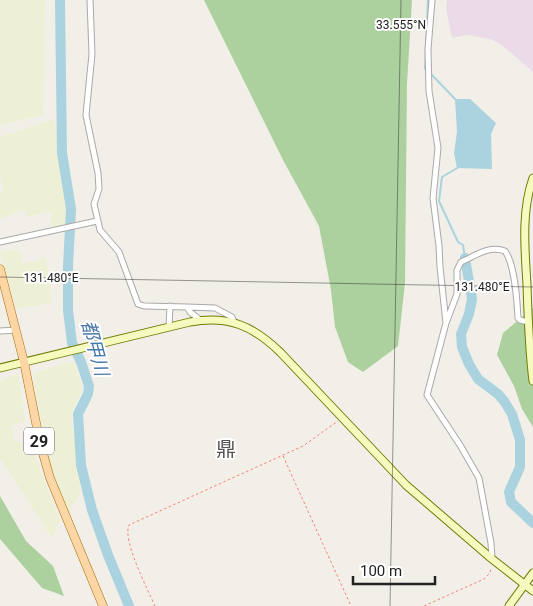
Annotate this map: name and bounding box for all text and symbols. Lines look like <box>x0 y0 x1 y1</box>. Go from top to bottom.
text: 33.555°N <box>376 18 426 32</box>
text: 131.480°E <box>24 271 79 285</box>
text: 131.480°E <box>455 280 510 294</box>
water label: 都甲川 <box>77 317 114 380</box>
road number: 29 <box>24 428 54 454</box>
district label: 鼎 <box>216 437 236 461</box>
scale bar <box>353 554 436 586</box>
text: 100 m <box>360 562 402 580</box>

